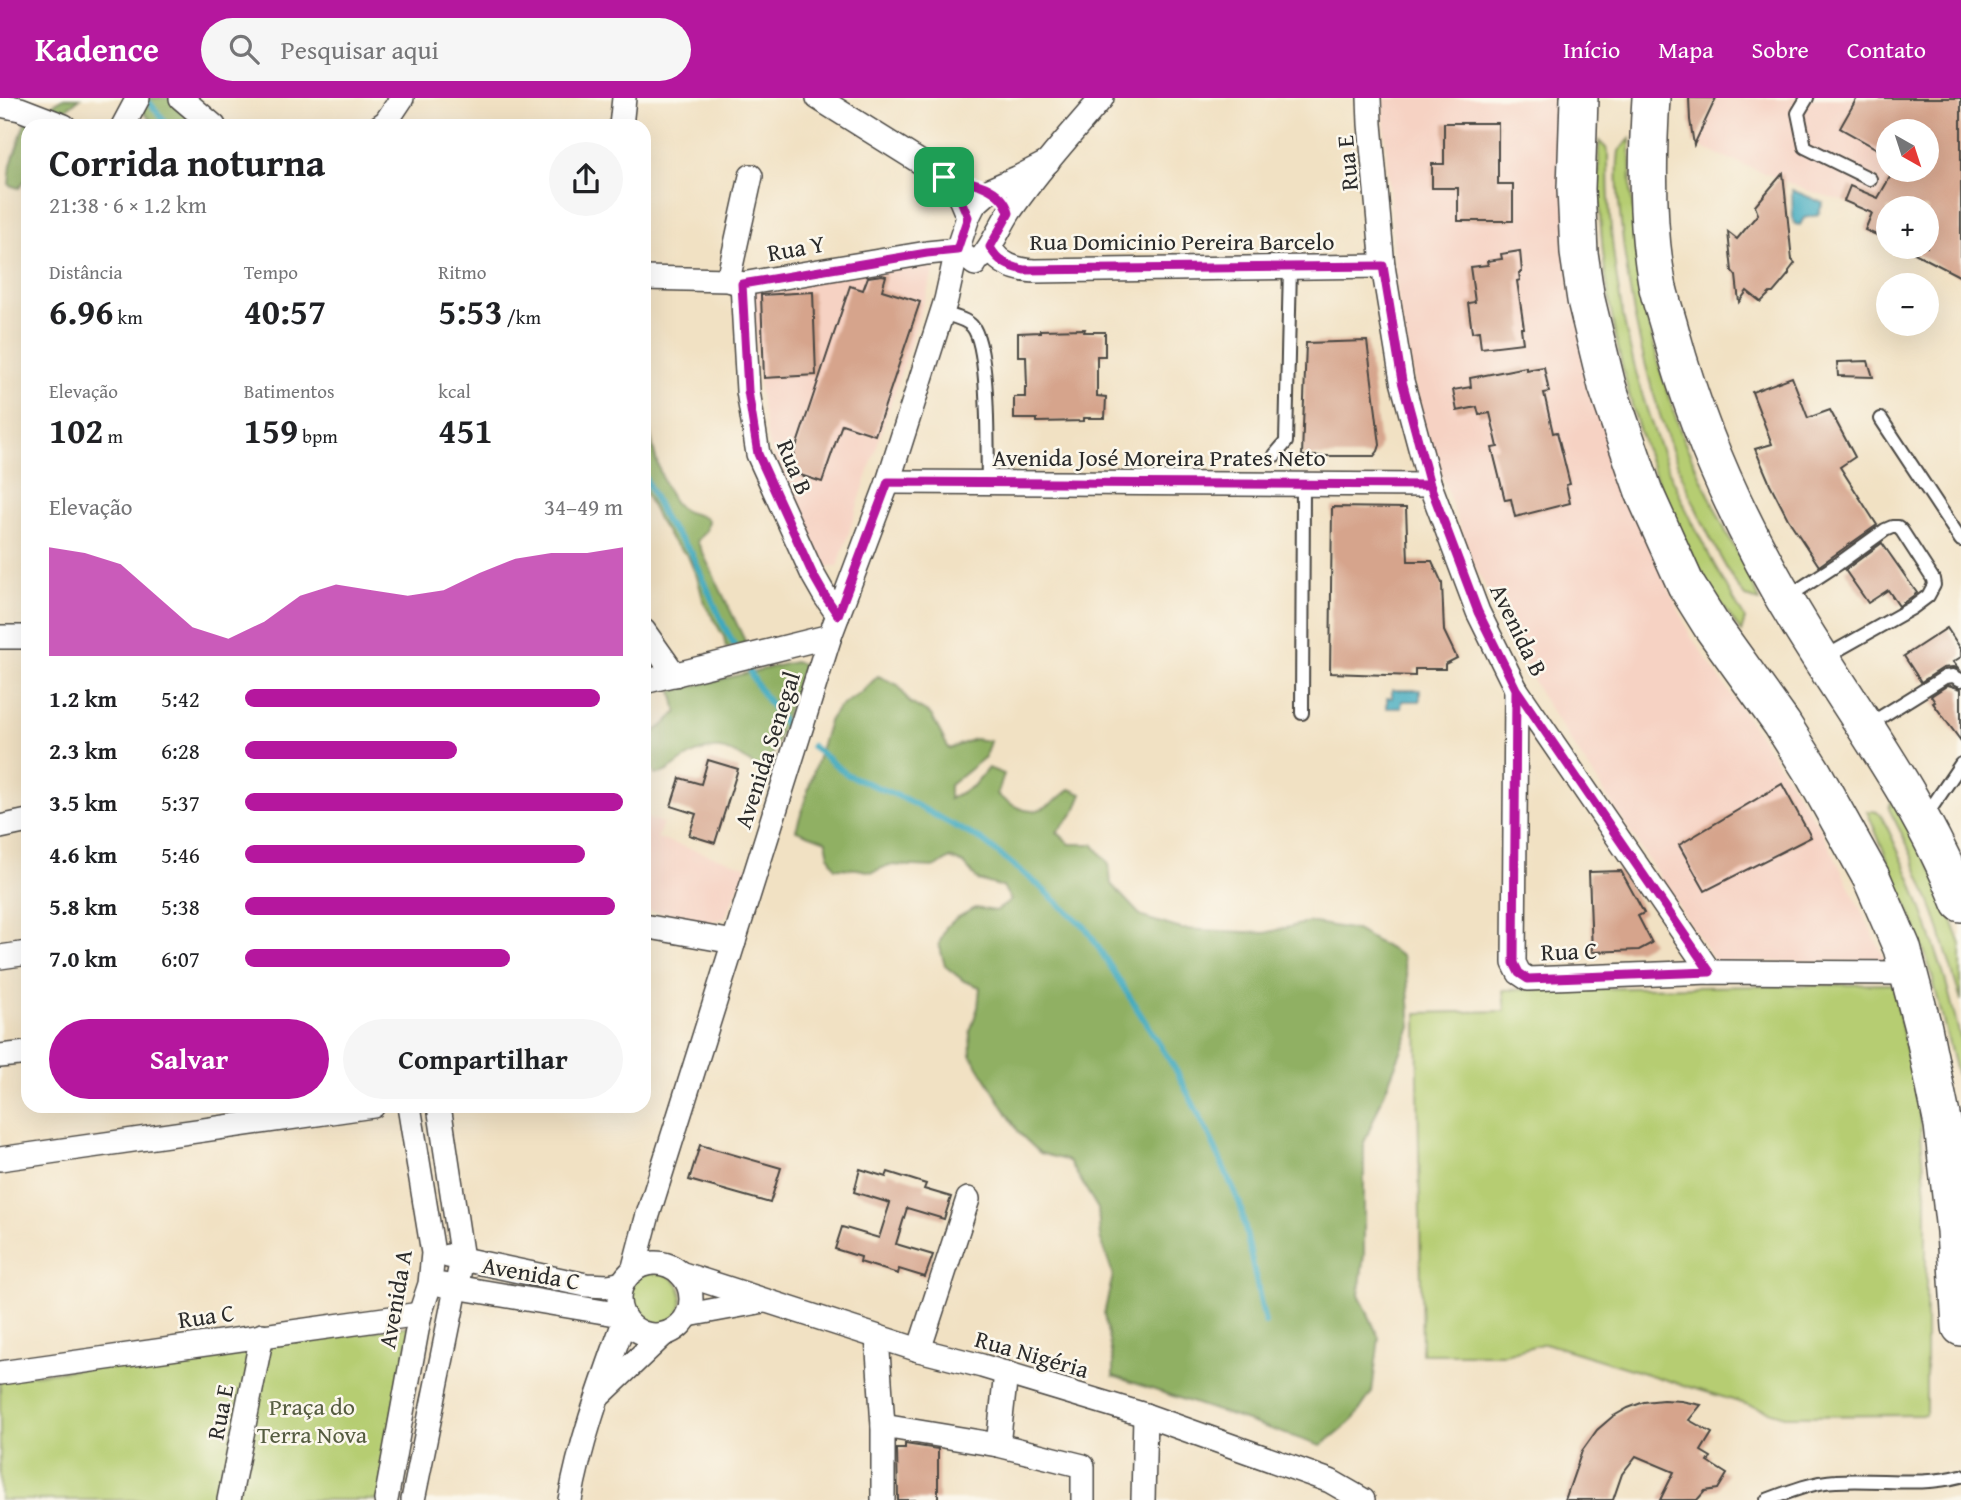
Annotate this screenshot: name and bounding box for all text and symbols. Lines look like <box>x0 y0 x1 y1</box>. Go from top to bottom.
search box <box>201 18 691 81</box>
text: Kadence <box>35 25 159 73</box>
icon: search <box>225 30 263 68</box>
text: Pesquisar aqui <box>281 30 439 69</box>
text: Início <box>1563 32 1620 67</box>
text: Mapa <box>1658 32 1714 67</box>
text: Sobre <box>1752 32 1809 67</box>
text: Contato <box>1847 32 1926 67</box>
north arrow <box>1876 119 1939 182</box>
map controls <box>1876 119 1939 336</box>
text: Corrida noturna <box>49 134 325 190</box>
street label: Rua E <box>1327 134 1367 192</box>
button: share <box>549 142 623 216</box>
pin <box>914 147 974 207</box>
icon: arrive <box>925 158 963 196</box>
text: 21:38 · 6 × 1.2 km <box>49 188 207 221</box>
button: + <box>1876 196 1939 259</box>
street label: Rua Domicinio Pereira Barcelo <box>1029 224 1335 259</box>
street label: Rua Y <box>764 226 828 270</box>
text: Distância <box>49 258 123 286</box>
text: Tempo <box>244 258 298 286</box>
text: Ritmo <box>438 258 487 286</box>
button: − <box>1876 273 1939 336</box>
text: 6.96 <box>49 286 113 337</box>
text: 40:57 <box>244 286 326 337</box>
text: 5:53 <box>438 286 503 337</box>
text: km <box>113 303 143 331</box>
text: /km <box>503 303 541 331</box>
text: Elevação <box>49 377 118 405</box>
text: Batimentos <box>244 377 335 405</box>
text: kcal <box>438 377 471 405</box>
text: 102 <box>49 405 103 456</box>
text: 159 <box>244 405 298 456</box>
text: 451 <box>438 405 493 456</box>
text: m <box>103 422 123 450</box>
text: bpm <box>298 422 338 450</box>
street label: Rua B <box>768 434 822 500</box>
street label: Avenida José Moreira Prates Neto <box>992 440 1326 475</box>
text: Elevação <box>49 490 133 523</box>
text: 34–49 m <box>544 490 623 523</box>
street label: Avenida B <box>1482 578 1556 682</box>
street label: Avenida Senegal <box>725 667 809 833</box>
text: 1.2 km <box>49 682 117 715</box>
text: 5:42 <box>161 682 200 715</box>
text: 2.3 km <box>49 734 117 767</box>
text: 6:28 <box>161 734 200 767</box>
text: 3.5 km <box>49 786 117 819</box>
text: 5:37 <box>161 786 200 819</box>
text: 4.6 km <box>49 838 117 871</box>
text: 5:46 <box>161 838 200 871</box>
text: 5.8 km <box>49 890 117 923</box>
text: 5:38 <box>161 890 200 923</box>
street label: Rua C <box>1540 933 1598 969</box>
text: 7.0 km <box>49 942 117 975</box>
text: 6:07 <box>161 942 200 975</box>
button: Salvar <box>49 1019 329 1099</box>
button: Compartilhar <box>343 1019 623 1099</box>
street label: Avenida A <box>369 1246 421 1351</box>
street label: Avenida C <box>479 1247 583 1299</box>
street label: Rua C <box>176 1295 236 1337</box>
street label: Rua Nigéria <box>971 1321 1094 1387</box>
street label: Rua E <box>198 1381 242 1443</box>
park label: Praça do Terra Nova <box>257 1389 368 1452</box>

